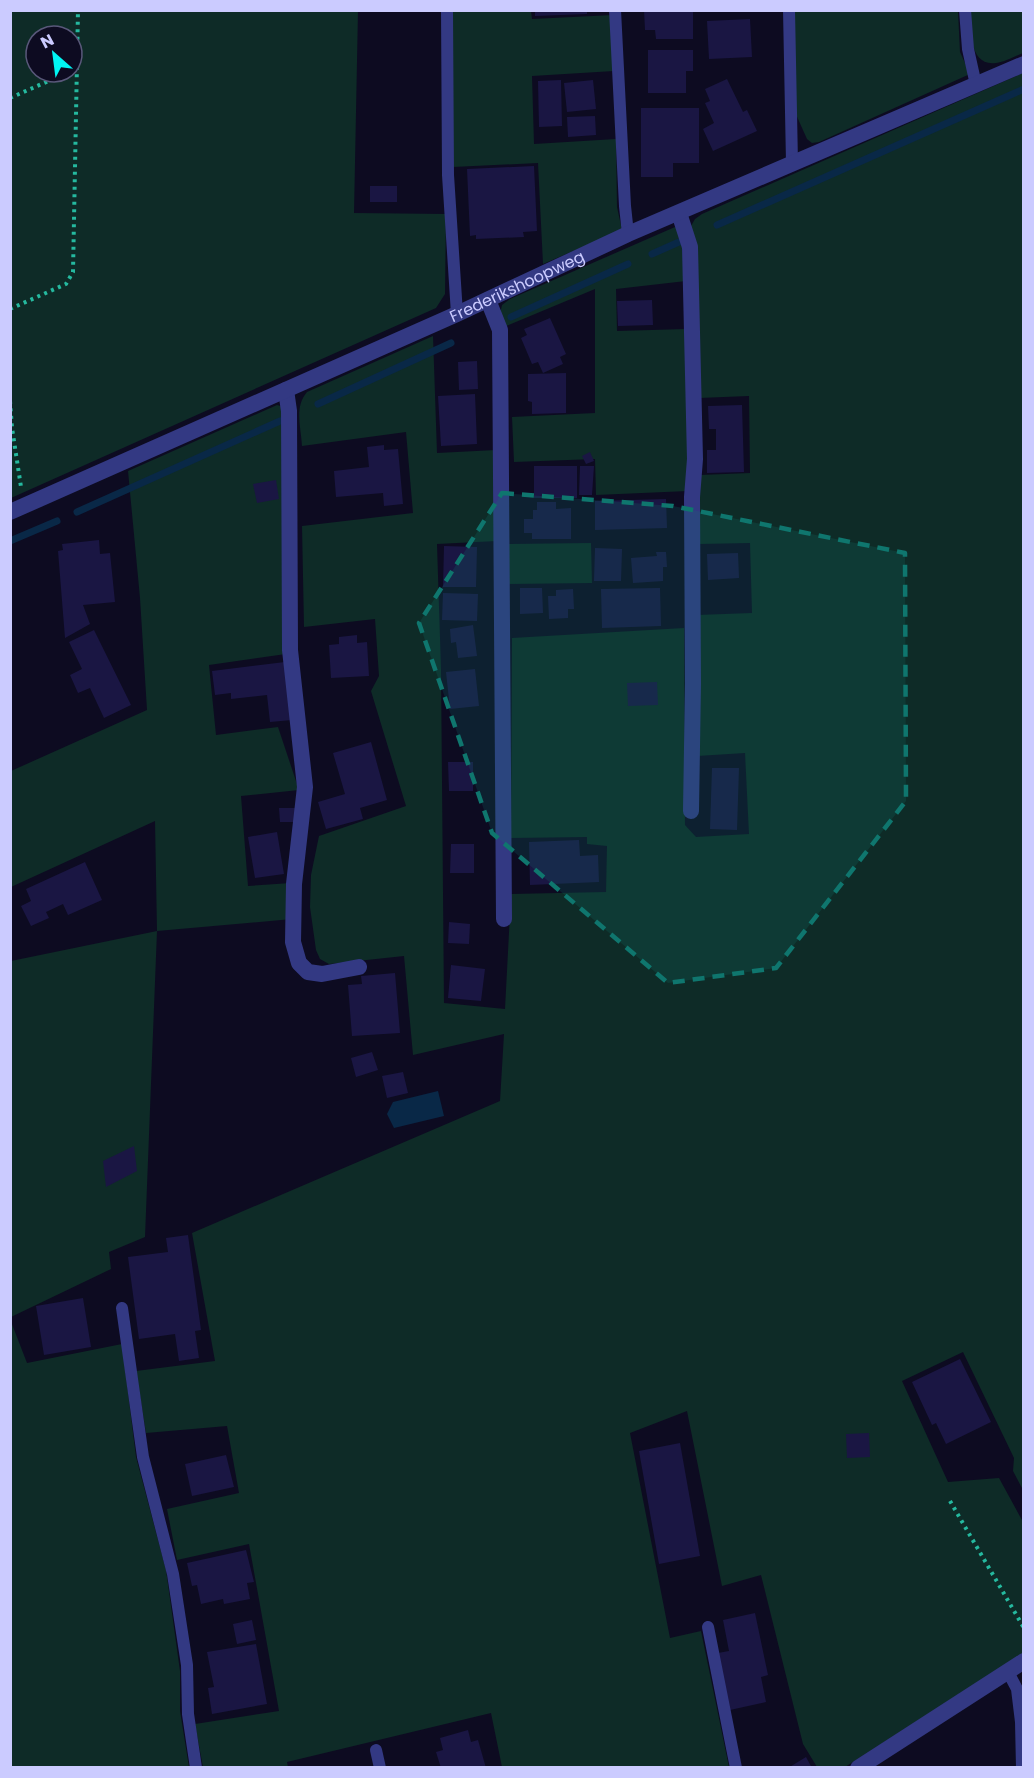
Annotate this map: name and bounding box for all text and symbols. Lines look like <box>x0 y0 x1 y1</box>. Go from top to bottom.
north arrow <box>24 24 84 84</box>
text: N <box>36 28 58 54</box>
street label: Frederikshoopweg <box>446 245 588 328</box>

